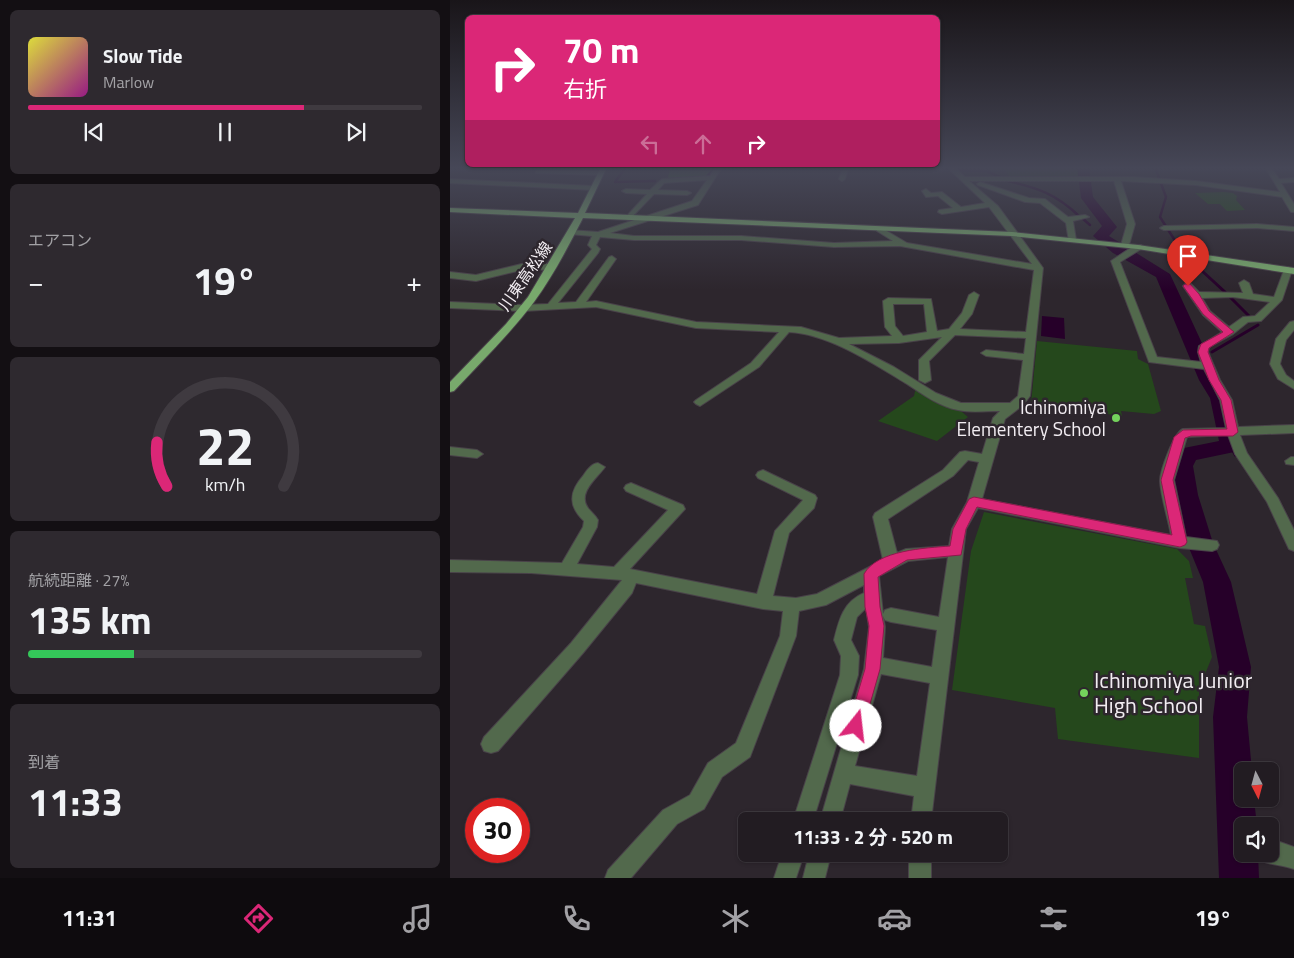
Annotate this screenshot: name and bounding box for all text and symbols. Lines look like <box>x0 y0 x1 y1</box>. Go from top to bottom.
text: 70 m <box>563 23 639 77</box>
icon: right <box>480 35 545 100</box>
text: Slow Tide <box>103 41 182 70</box>
text: Marlow <box>103 70 154 94</box>
text: 右折 <box>563 72 607 106</box>
icon: previous <box>80 118 108 146</box>
icon: pause <box>211 118 239 146</box>
icon: next <box>342 118 370 146</box>
icon: left <box>636 130 664 158</box>
icon: ahead <box>689 130 717 158</box>
icon: right <box>742 130 770 158</box>
text: エアコン <box>28 228 92 252</box>
pin <box>1167 235 1209 286</box>
street label: 川東高松線 <box>492 236 558 316</box>
icon: arrive <box>1174 242 1202 270</box>
text: 19° <box>193 252 257 310</box>
text: − <box>28 260 44 303</box>
text: + <box>406 260 422 303</box>
place label: Ichinomiya Elementery School <box>956 392 1106 443</box>
text: 22 <box>196 406 254 485</box>
marker: Ichinomiya Elementery School <box>1110 412 1122 424</box>
text: km/h <box>205 471 245 498</box>
text: 航続距離 · 27% <box>28 568 129 592</box>
text: 135 km <box>28 591 152 649</box>
place label: Ichinomiya Junior High School <box>1094 663 1253 722</box>
marker: Ichinomiya Junior High School <box>1078 687 1090 699</box>
position arrow <box>829 699 881 751</box>
text: 到着 <box>28 750 60 774</box>
north arrow <box>1234 762 1279 808</box>
map controls <box>1234 762 1279 862</box>
text: 11:33 <box>28 773 123 831</box>
speed limit sign: 30 <box>465 798 530 863</box>
button: sound <box>1234 817 1279 862</box>
text: 11:33 · 2 分 · 520 m <box>793 822 953 851</box>
text: 11:31 <box>62 901 117 935</box>
icon: directions <box>241 901 276 936</box>
icon: music <box>400 901 435 936</box>
icon: phone <box>559 901 594 936</box>
icon: climate <box>718 901 753 936</box>
icon: car <box>877 901 912 936</box>
icon: filters <box>1036 901 1071 936</box>
text: 19° <box>1195 901 1232 935</box>

